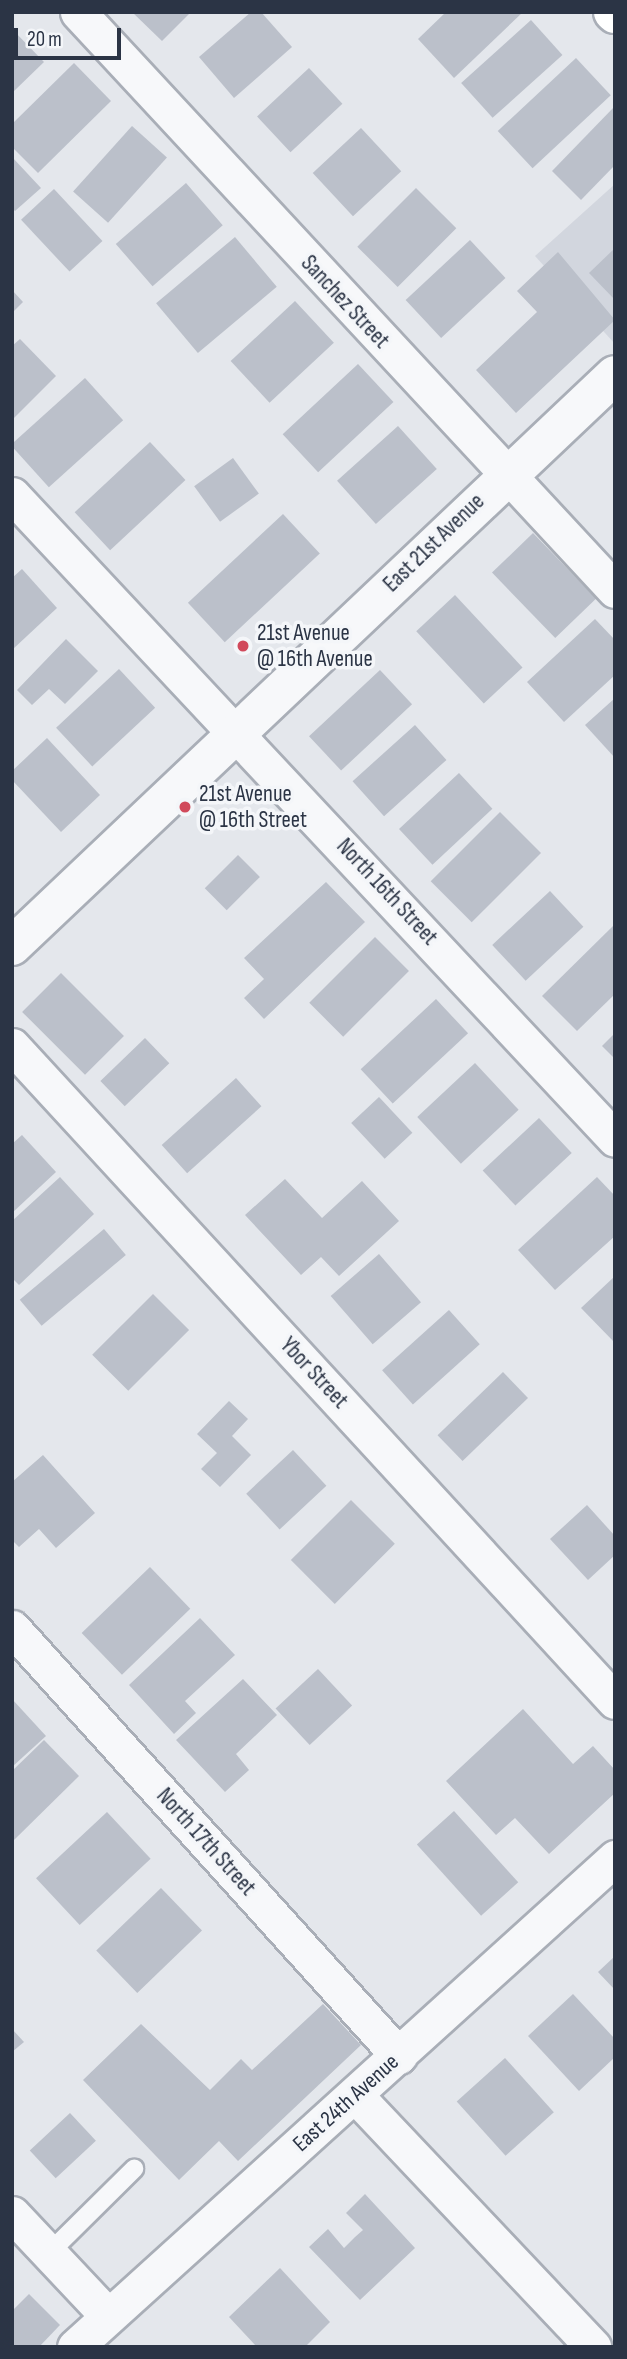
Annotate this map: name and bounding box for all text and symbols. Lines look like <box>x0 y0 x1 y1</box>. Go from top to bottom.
scale bar <box>18 14 124 58</box>
text: 20 m <box>27 27 62 52</box>
street label: Sanchez Street <box>295 250 395 354</box>
street label: East 21st Avenue <box>378 488 490 598</box>
place label: 21st Avenue @ 16th Avenue <box>257 619 373 673</box>
marker: 21st Avenue @ 16th Avenue <box>235 638 251 654</box>
place label: 21st Avenue @ 16th Street <box>199 780 307 834</box>
marker: 21st Avenue @ 16th Street <box>177 799 193 815</box>
street label: North 16th Street <box>331 833 443 951</box>
street label: Ybor Street <box>274 1332 354 1414</box>
street label: North 17th Street <box>151 1783 261 1901</box>
street label: East 24th Avenue <box>287 2048 405 2158</box>

